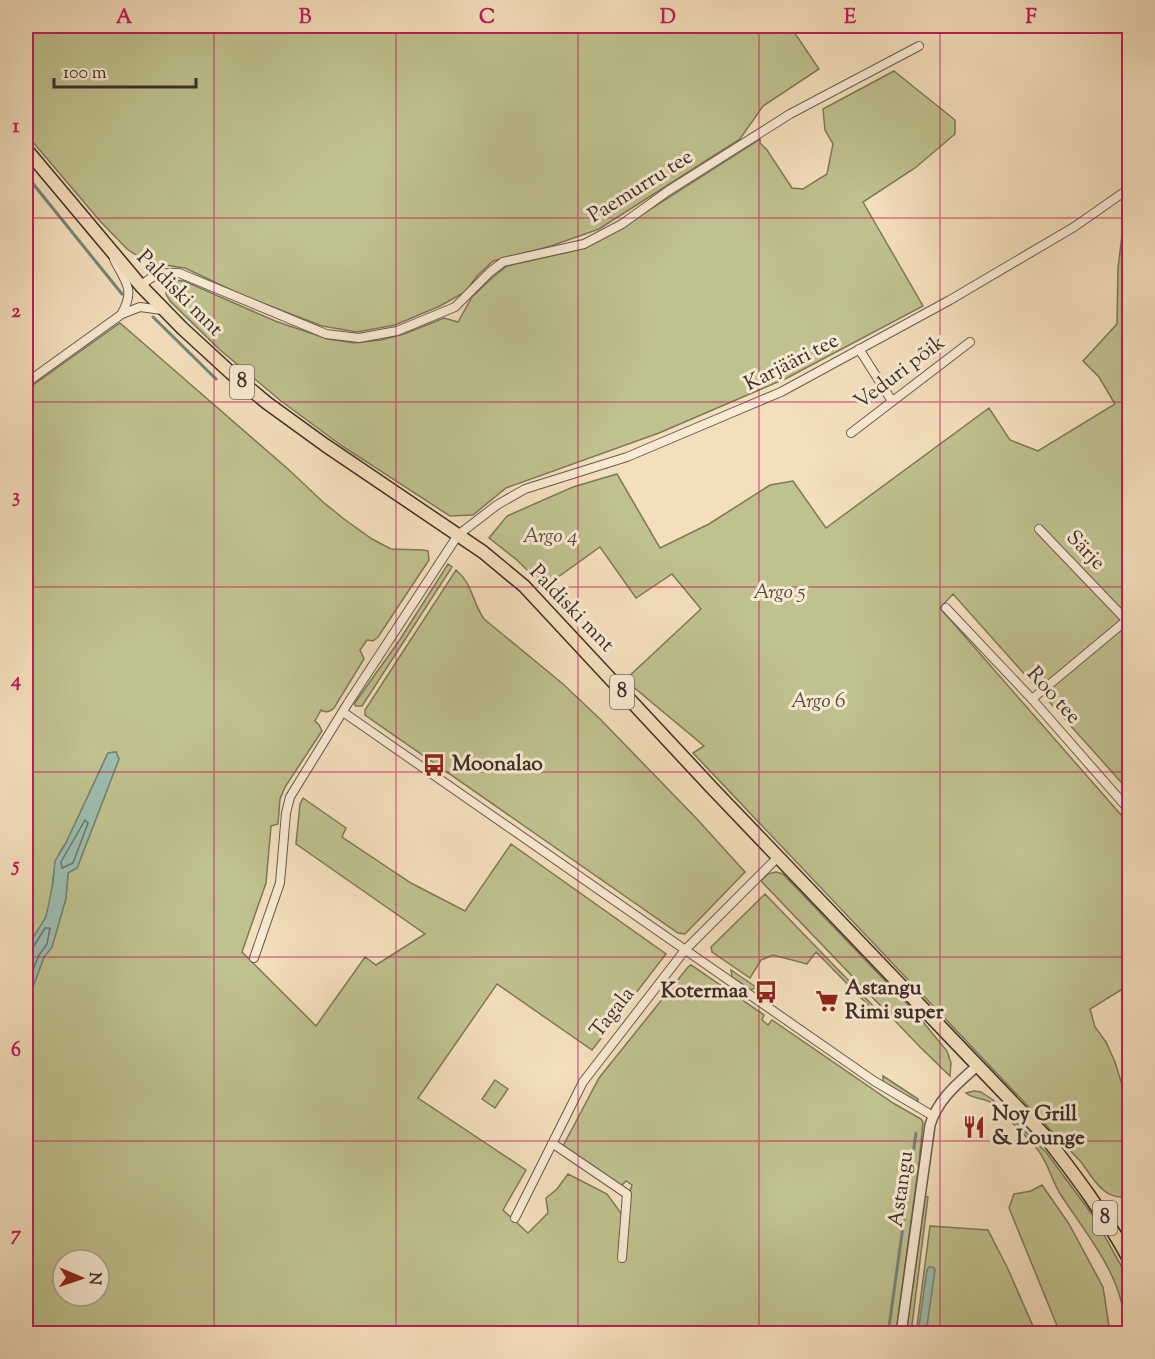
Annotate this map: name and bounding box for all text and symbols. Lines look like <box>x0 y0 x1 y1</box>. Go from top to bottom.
text: A <box>116 4 133 33</box>
text: B <box>299 4 312 33</box>
text: C <box>479 4 495 33</box>
text: D <box>660 4 676 33</box>
text: E <box>844 4 857 33</box>
text: F <box>1025 4 1037 33</box>
scale bar <box>54 51 196 89</box>
text: 100 m <box>63 61 107 87</box>
text: 1 <box>13 113 20 142</box>
street label: Paemurru tee <box>583 143 699 231</box>
street label: Paldiski mnt <box>129 244 229 344</box>
text: 2 <box>11 298 21 327</box>
street label: Karjääri tee <box>740 326 844 400</box>
street label: Veduri põik <box>848 328 952 417</box>
road number: 8 <box>230 365 254 399</box>
text: 3 <box>12 483 20 512</box>
park label: Argo 4 <box>523 522 578 552</box>
street label: Särje <box>1058 524 1112 578</box>
street label: Paldiski mnt <box>521 558 621 660</box>
park label: Argo 5 <box>753 578 806 608</box>
street label: Roo tee <box>1019 660 1087 732</box>
text: 4 <box>10 667 21 696</box>
road number: 8 <box>610 675 634 709</box>
park label: Argo 6 <box>791 687 845 717</box>
place label: Moonalao <box>452 750 543 780</box>
bus stop icon: Moonalao <box>421 752 447 778</box>
text: 5 <box>11 852 20 881</box>
place label: Astangu Rimi super <box>845 974 944 1028</box>
place label: Kotermaa <box>661 977 748 1007</box>
bus stop icon: Kotermaa <box>753 979 779 1005</box>
street label: Tagala <box>583 981 643 1045</box>
supermarket icon: Astangu Rimi super <box>814 988 840 1014</box>
text: 6 <box>11 1037 21 1066</box>
place label: Noy Grill & Lounge <box>992 1100 1085 1154</box>
restaurant icon: Noy Grill & Lounge <box>961 1114 987 1140</box>
street label: Astangu <box>882 1149 922 1229</box>
road number: 8 <box>1093 1201 1117 1235</box>
text: 7 <box>11 1221 22 1250</box>
north arrow <box>51 1248 111 1308</box>
text: N <box>82 1272 105 1285</box>

